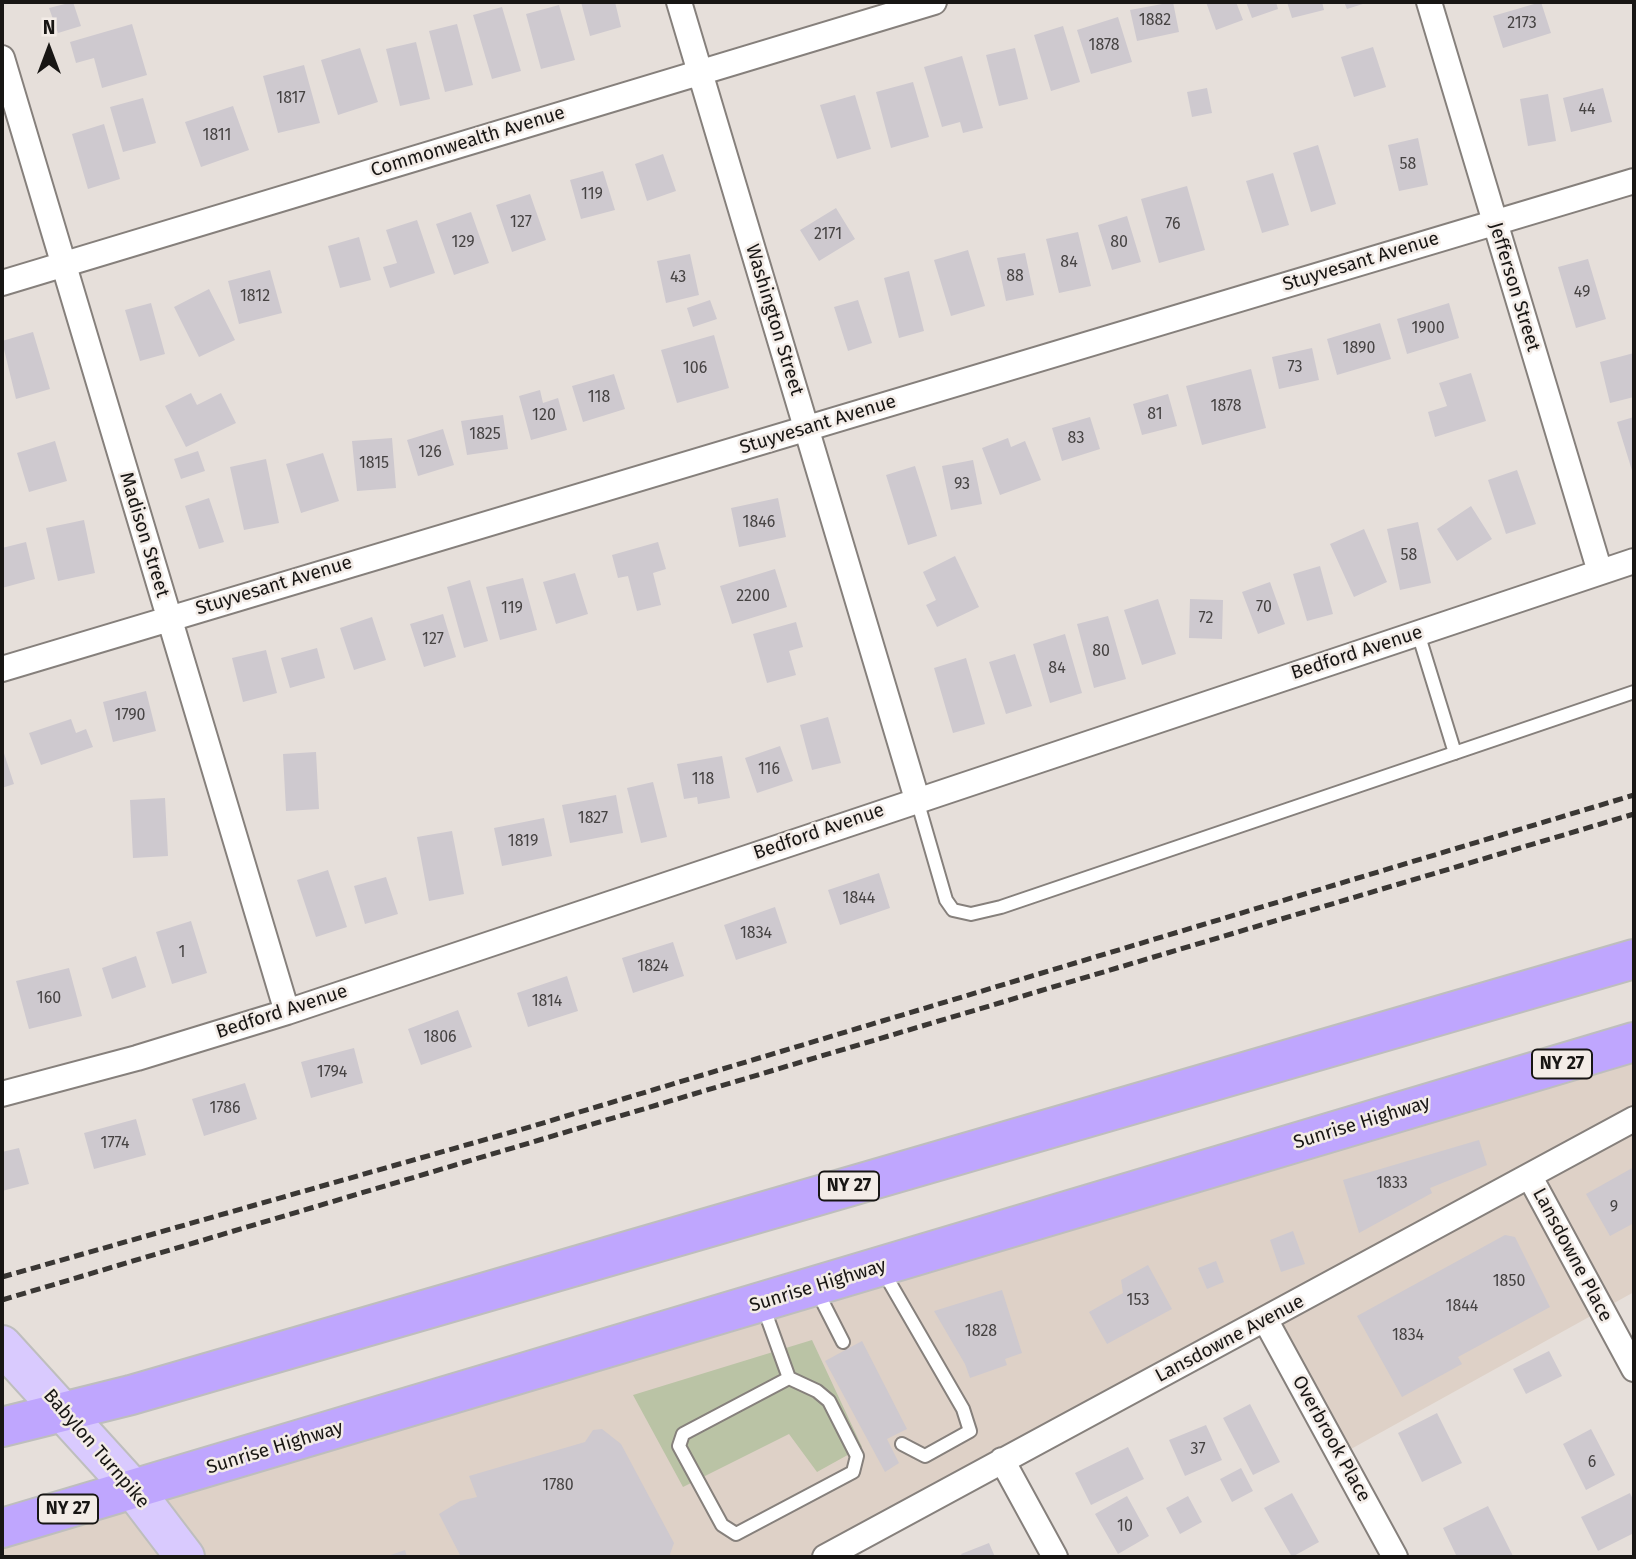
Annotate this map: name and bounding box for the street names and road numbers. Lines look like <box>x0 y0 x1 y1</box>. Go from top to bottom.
street label: Commonwealth Avenue <box>368 102 568 182</box>
street label: Jefferson Street <box>1484 220 1544 354</box>
street label: Stuyvesant Avenue <box>1280 227 1442 297</box>
street label: Washington Street <box>740 242 808 398</box>
street label: Stuyvesant Avenue <box>737 390 899 460</box>
street label: Madison Street <box>114 470 174 600</box>
street label: Stuyvesant Avenue <box>193 551 355 621</box>
street label: Bedford Avenue <box>1288 621 1426 685</box>
street label: Bedford Avenue <box>751 799 887 865</box>
street label: Bedford Avenue <box>213 980 351 1044</box>
road number: NY 27 <box>1532 1050 1592 1078</box>
street label: Sunrise Highway <box>1291 1091 1433 1155</box>
road number: NY 27 <box>819 1171 879 1200</box>
street label: Lansdowne Place <box>1527 1184 1617 1326</box>
street label: Sunrise Highway <box>747 1254 889 1318</box>
street label: Lansdowne Avenue <box>1152 1290 1308 1388</box>
street label: Overbrook Place <box>1287 1372 1375 1506</box>
street label: Babylon Turnpike <box>38 1385 154 1513</box>
street label: Sunrise Highway <box>204 1416 346 1480</box>
road number: NY 27 <box>38 1494 98 1524</box>

